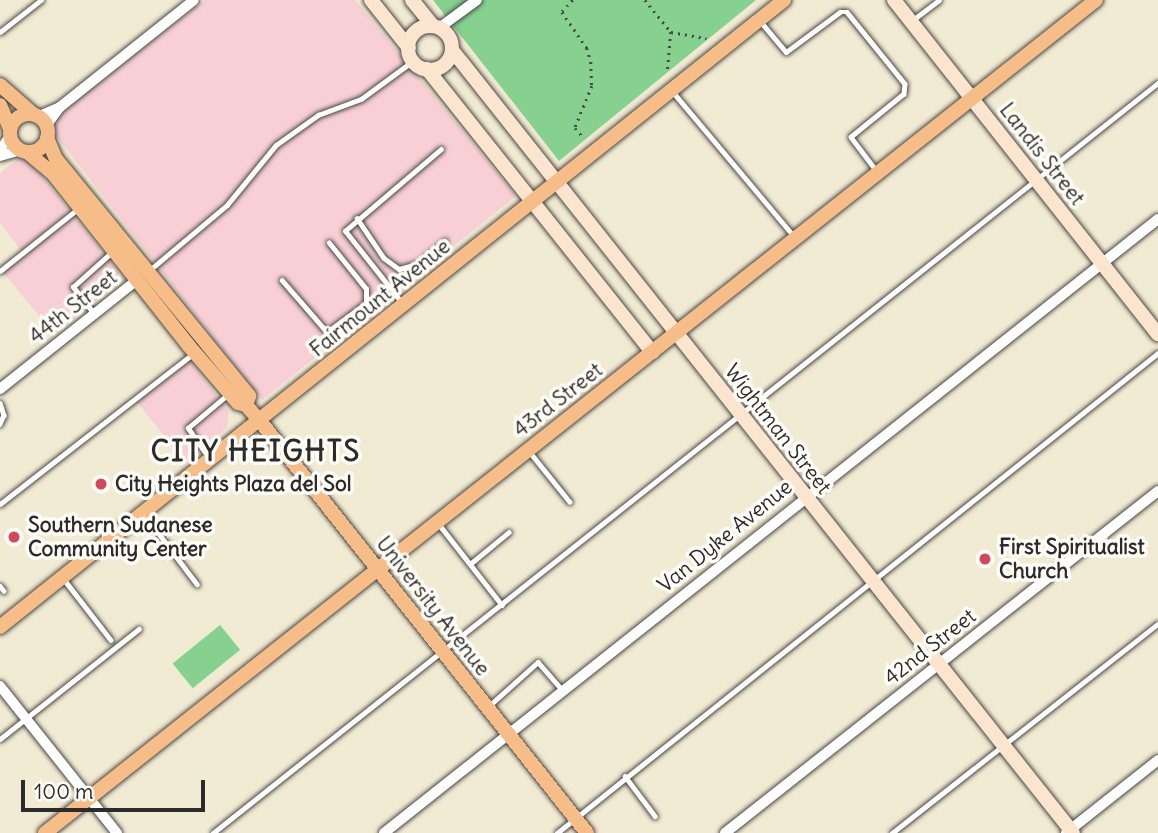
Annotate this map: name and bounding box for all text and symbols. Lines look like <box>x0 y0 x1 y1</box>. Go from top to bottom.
street label: Landis Street <box>994 98 1090 210</box>
street label: Fairmount Avenue <box>305 234 455 362</box>
street label: 44th Street <box>24 265 122 349</box>
street label: 43rd Street <box>509 358 607 442</box>
street label: Wightman Street <box>719 359 837 499</box>
district label: CITY HEIGHTS <box>152 434 360 468</box>
place label: City Heights Plaza del Sol <box>115 471 351 497</box>
street label: Van Dyke Avenue <box>653 474 797 598</box>
marker: City Heights Plaza del Sol <box>93 476 109 492</box>
place label: Southern Sudanese Community Center <box>28 512 213 562</box>
marker: Southern Sudanese Community Center <box>6 529 22 545</box>
street label: University Avenue <box>371 531 495 681</box>
place label: First Spiritualist Church <box>999 534 1145 584</box>
marker: First Spiritualist Church <box>977 551 993 567</box>
street label: 42nd Street <box>879 603 981 691</box>
scale bar <box>24 766 208 810</box>
text: 100 m <box>34 778 93 805</box>

